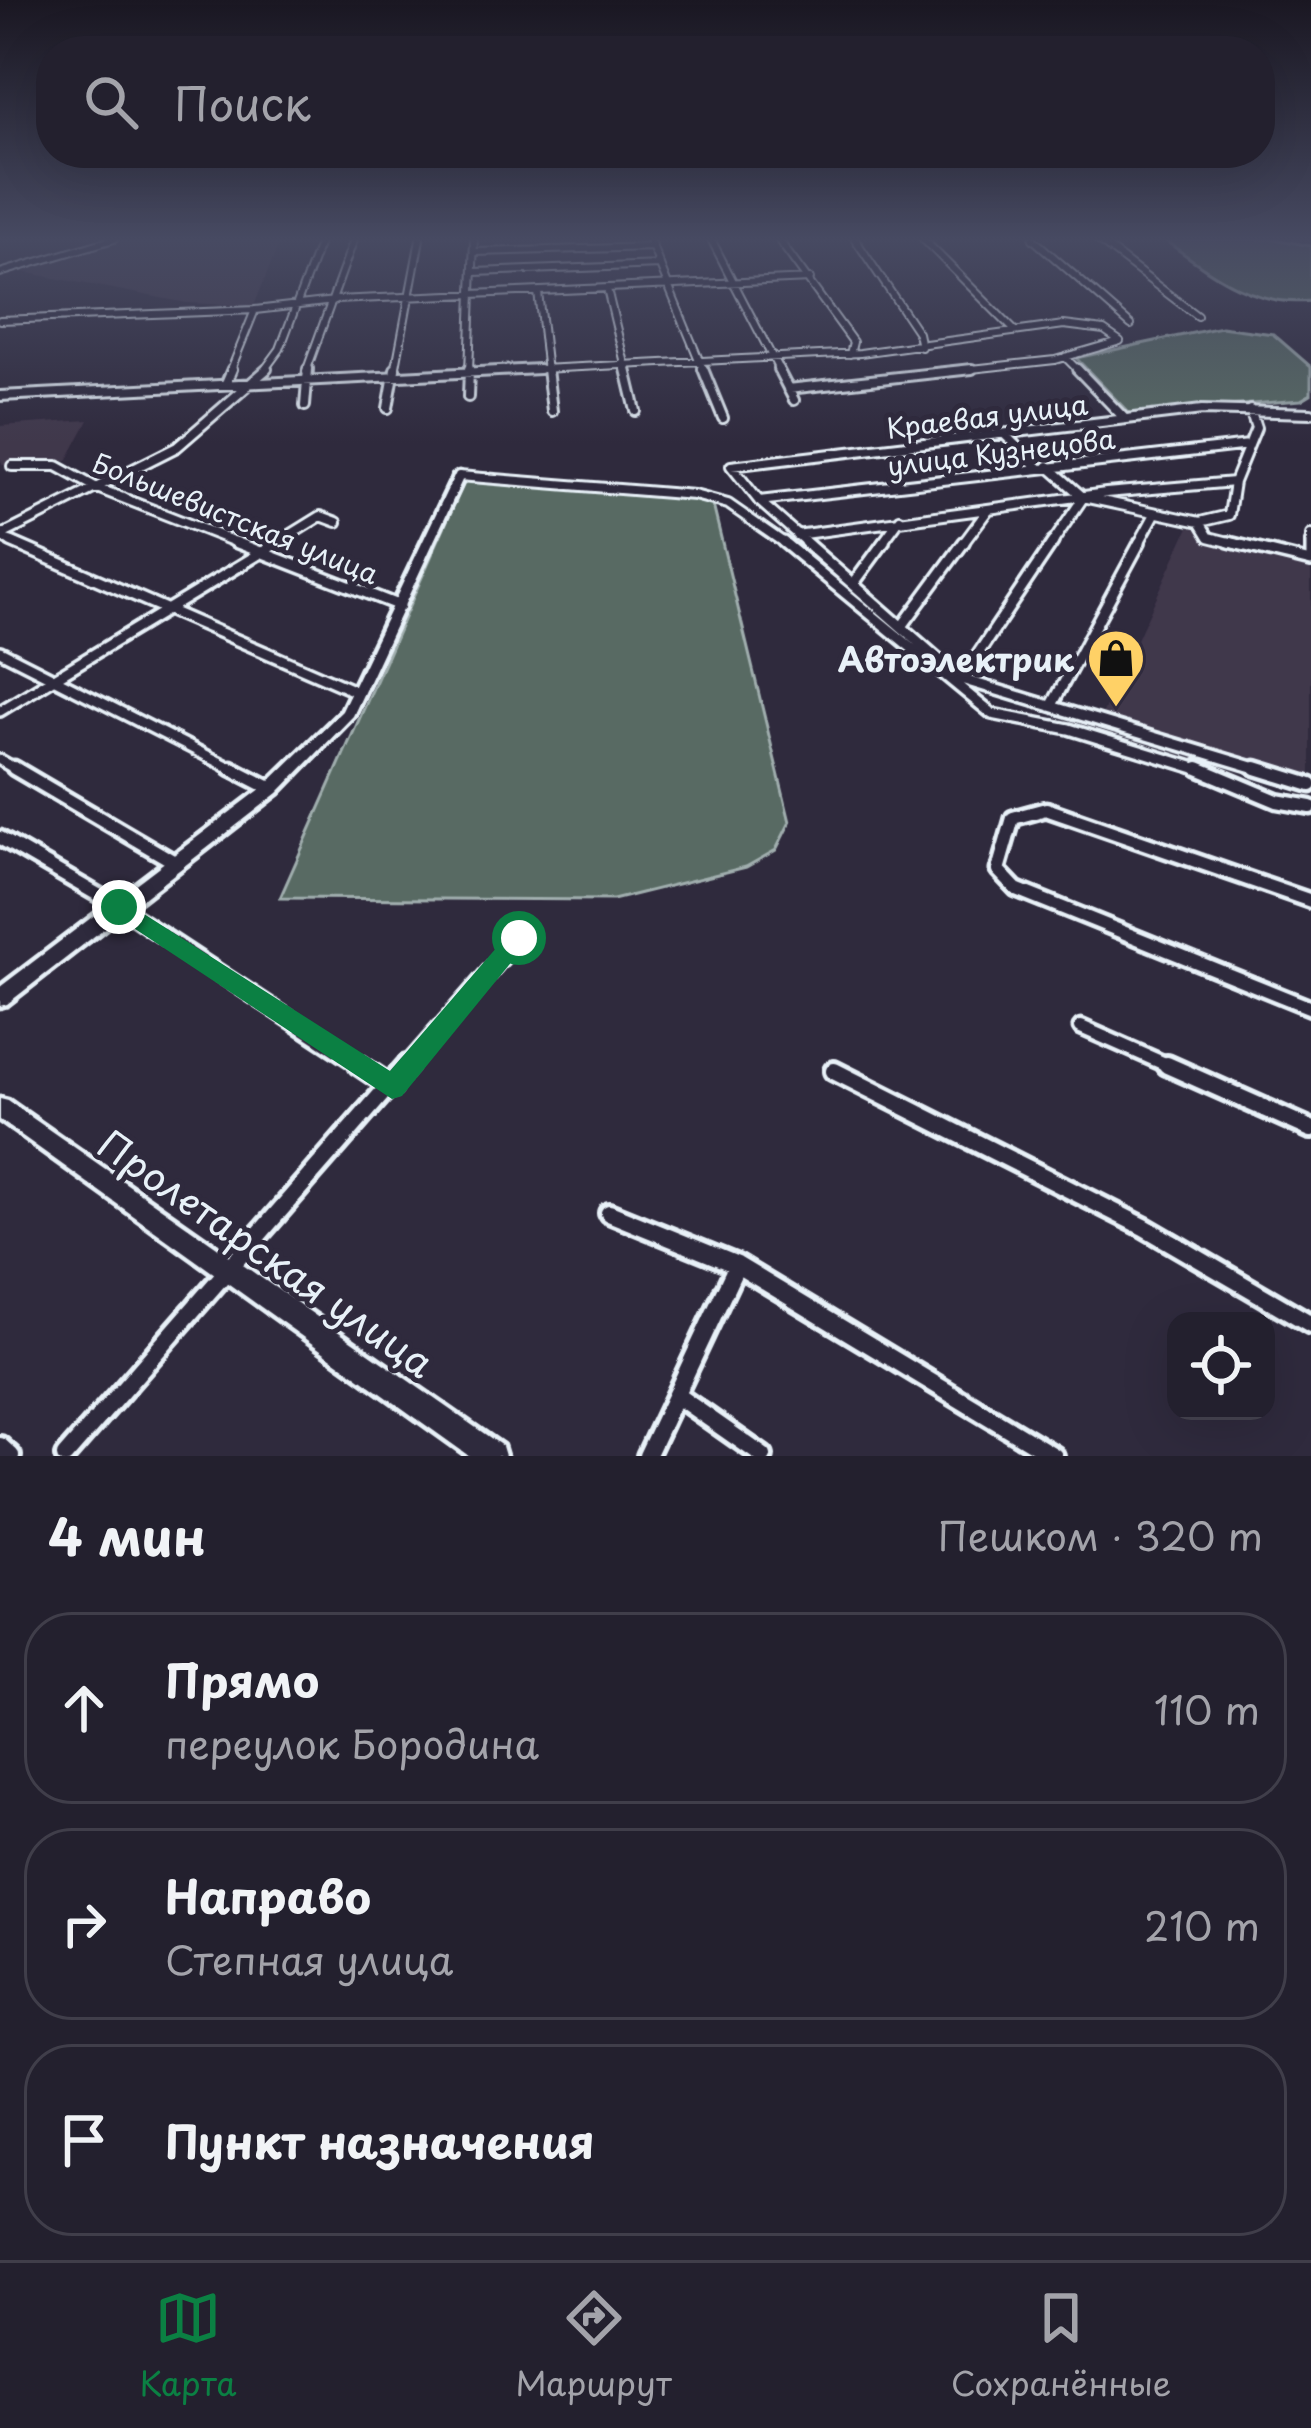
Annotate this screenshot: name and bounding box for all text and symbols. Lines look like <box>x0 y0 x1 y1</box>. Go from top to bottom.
search box <box>36 36 1275 168</box>
text: Поиск <box>174 68 311 136</box>
icon: search <box>78 69 144 135</box>
street label: Краевая улица <box>884 382 1090 448</box>
street label: улица Кузнецова <box>885 417 1117 485</box>
street label: Большевистская улица <box>87 441 385 593</box>
shop icon: Автоэлектрик <box>1085 627 1147 709</box>
place label: Автоэлектрик <box>838 633 1075 683</box>
route end <box>92 880 146 934</box>
route start <box>492 911 546 965</box>
street label: Пролетарская улица <box>87 1114 447 1391</box>
map controls <box>1167 1312 1275 1420</box>
button: locate <box>1167 1312 1275 1420</box>
text: 4 мин <box>48 1496 206 1573</box>
text: Пешком · 320 m <box>938 1505 1263 1564</box>
text: Прямо <box>165 1645 319 1713</box>
icon: ahead <box>51 1675 117 1741</box>
text: 110 m <box>1154 1679 1260 1738</box>
text: переулок Бородина <box>165 1713 539 1772</box>
text: Направо <box>165 1861 371 1929</box>
icon: right <box>51 1891 117 1957</box>
text: 210 m <box>1144 1895 1260 1954</box>
text: Степная улица <box>165 1929 453 1988</box>
text: Пункт назначения <box>165 2106 595 2174</box>
icon: arrive <box>51 2107 117 2173</box>
tab: Карта <box>140 2285 236 2407</box>
tab: Маршрут <box>516 2285 672 2407</box>
tab: Сохранённые <box>951 2285 1171 2407</box>

